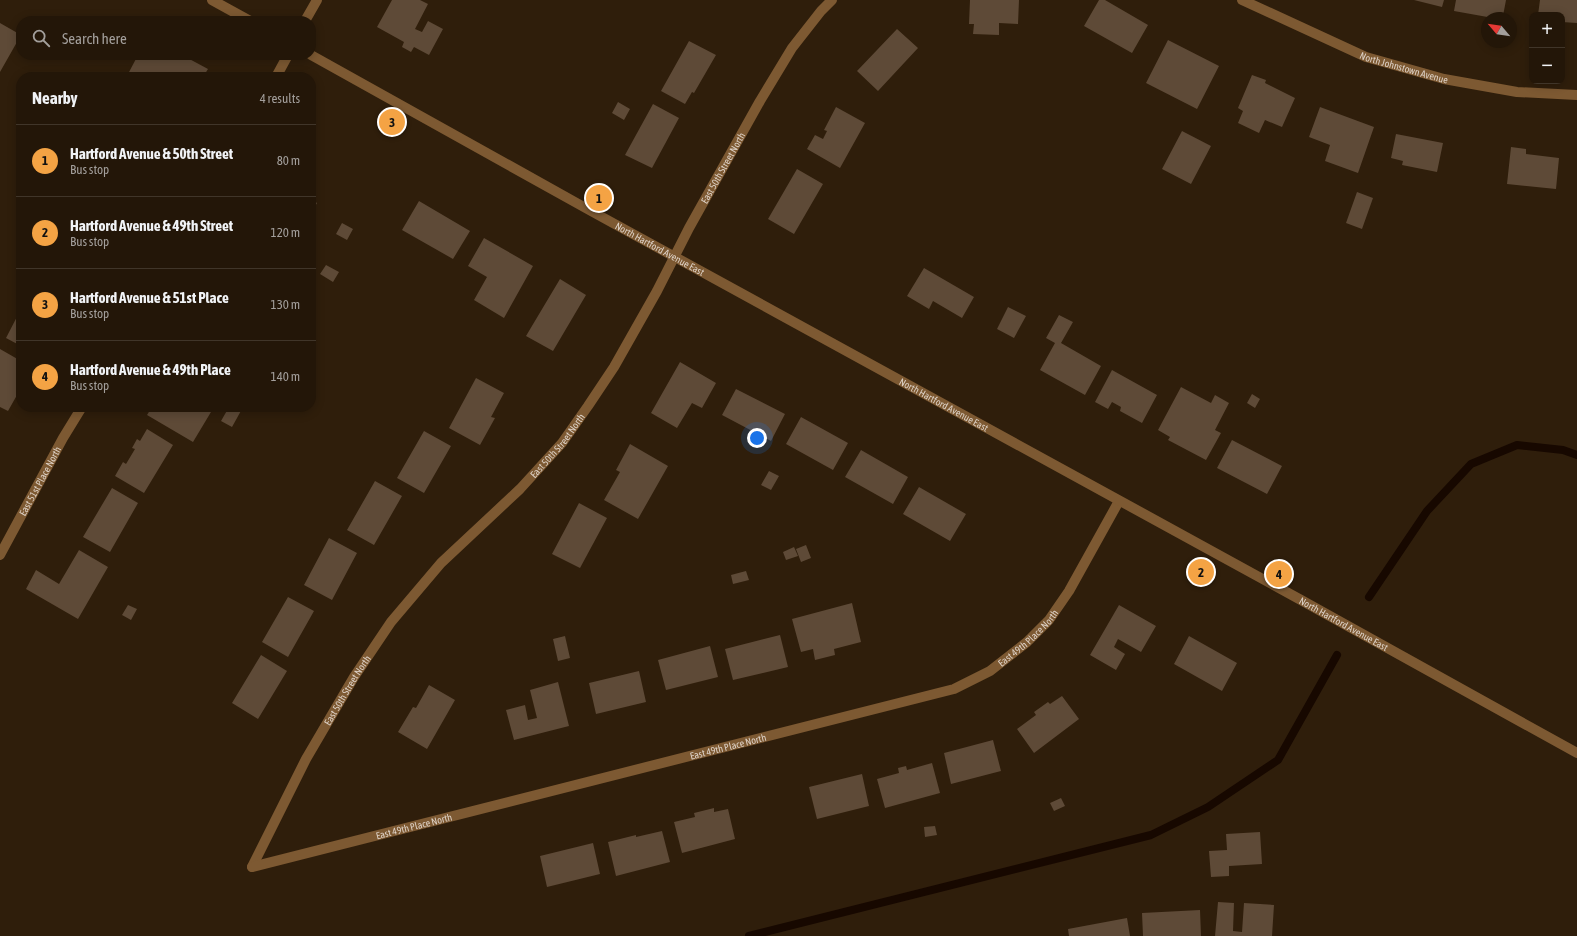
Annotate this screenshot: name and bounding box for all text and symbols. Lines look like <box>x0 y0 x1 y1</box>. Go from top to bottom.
north arrow <box>1481 12 1517 48</box>
map controls <box>1529 12 1565 84</box>
button: + <box>1529 12 1565 48</box>
search box <box>16 16 316 60</box>
icon: search <box>30 27 52 49</box>
text: Search here <box>62 30 127 47</box>
button: − <box>1529 48 1565 84</box>
street label: North Johnstown Avenue <box>1358 49 1449 85</box>
text: Nearby <box>32 88 78 108</box>
text: 4 results <box>260 91 300 106</box>
pin: 3 <box>379 107 405 137</box>
street label: East 50th Street North <box>698 130 747 205</box>
text: Hartford Avenue & 50th Street <box>70 145 233 162</box>
text: 1 <box>42 153 48 168</box>
text: 80 m <box>277 153 300 168</box>
text: Bus stop <box>70 162 109 177</box>
pin: 1 <box>586 183 612 213</box>
text: Hartford Avenue & 49th Street <box>70 217 233 234</box>
street label: North Hartford Avenue East <box>613 220 706 278</box>
text: 2 <box>42 225 48 240</box>
text: 120 m <box>271 225 300 240</box>
text: Bus stop <box>70 234 109 249</box>
text: Hartford Avenue & 51st Place <box>70 289 229 306</box>
text: 3 <box>42 297 48 312</box>
text: 130 m <box>271 297 300 312</box>
text: Bus stop <box>70 306 109 321</box>
text: Hartford Avenue & 49th Place <box>70 361 231 378</box>
text: 4 <box>42 369 48 384</box>
text: 140 m <box>271 369 300 384</box>
street label: North Hartford Avenue East <box>898 376 990 433</box>
text: Bus stop <box>70 378 109 393</box>
street label: East 50th Street North <box>528 411 587 480</box>
your location <box>747 428 767 448</box>
street label: East 51st Place North <box>17 444 63 518</box>
pin: 2 <box>1188 557 1214 587</box>
pin: 4 <box>1266 559 1292 589</box>
street label: North Hartford Avenue East <box>1297 595 1390 653</box>
street label: East 49th Place North <box>996 607 1060 668</box>
street label: East 50th Street North <box>322 653 373 727</box>
street label: East 49th Place North <box>689 731 767 761</box>
street label: East 49th Place North <box>375 811 453 841</box>

